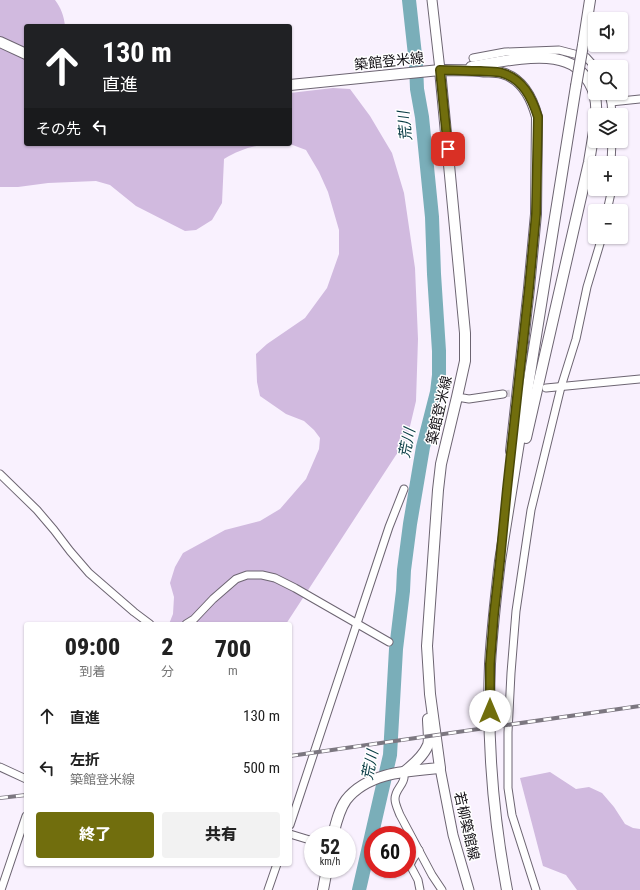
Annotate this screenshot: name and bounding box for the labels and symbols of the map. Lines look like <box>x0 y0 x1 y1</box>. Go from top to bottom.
street label: 築館登米線 <box>353 49 425 73</box>
water label: 荒川 <box>394 108 416 142</box>
pin <box>431 132 465 166</box>
street label: 築館登米線 <box>423 374 455 446</box>
water label: 荒川 <box>395 425 419 459</box>
position arrow <box>469 690 511 732</box>
water label: 荒川 <box>358 747 382 781</box>
street label: 若柳築館線 <box>451 790 483 862</box>
speed limit sign: 60 <box>364 826 416 878</box>

